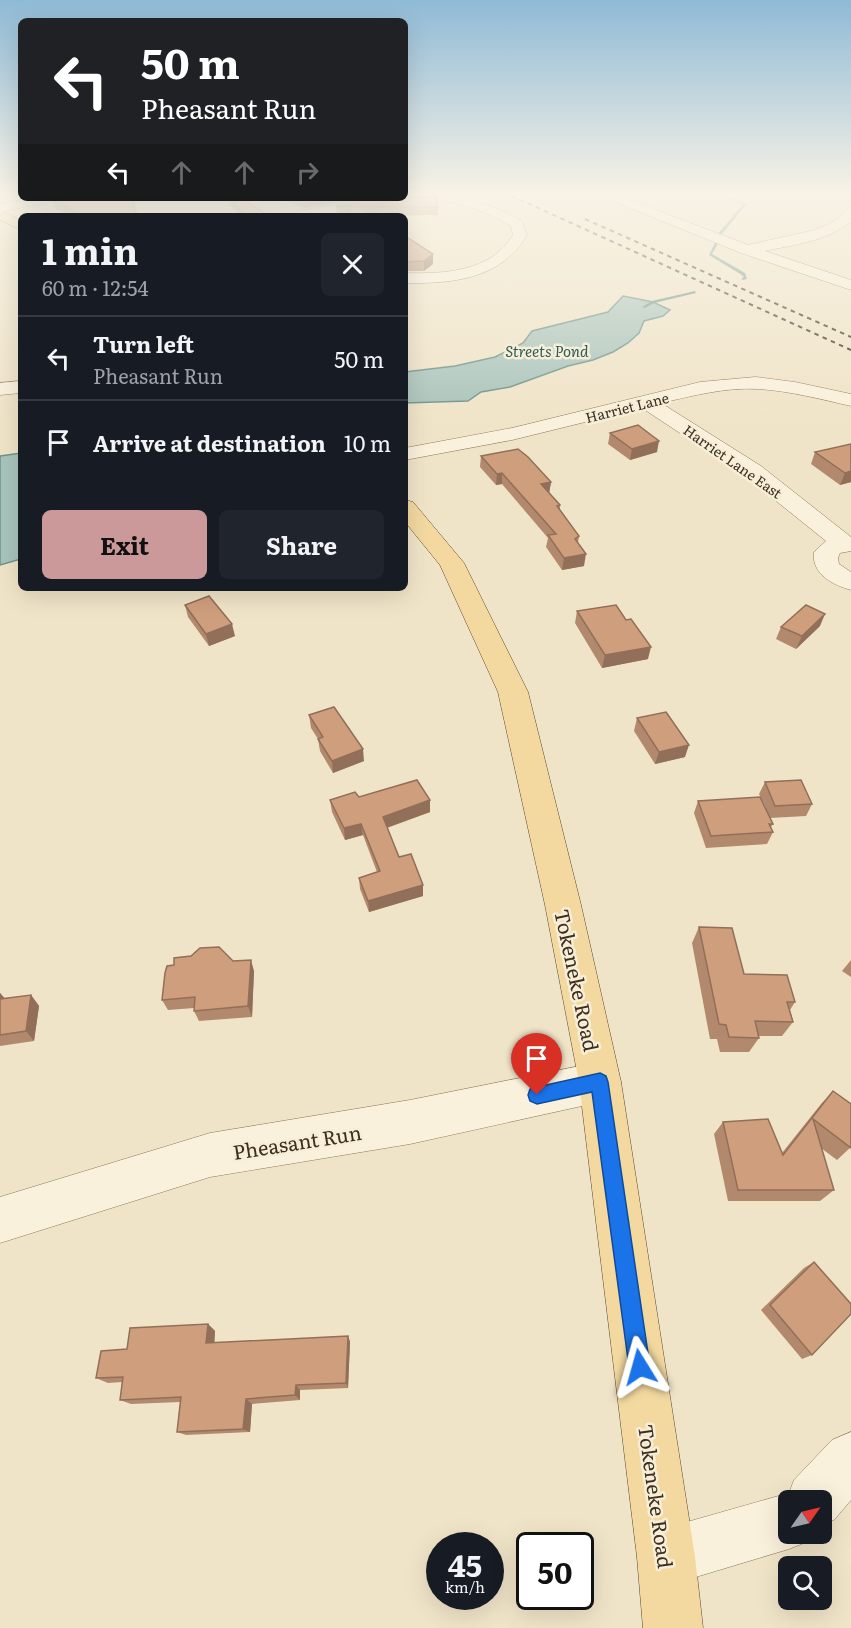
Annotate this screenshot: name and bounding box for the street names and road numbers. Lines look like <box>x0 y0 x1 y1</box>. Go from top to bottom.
street label: Harriet Lane <box>583 387 671 427</box>
street label: Harriet Lane East <box>680 419 787 503</box>
street label: Tokeneke Road <box>548 906 608 1054</box>
street label: Pheasant Run <box>230 1116 364 1166</box>
street label: Tokeneke Road <box>632 1422 682 1570</box>

